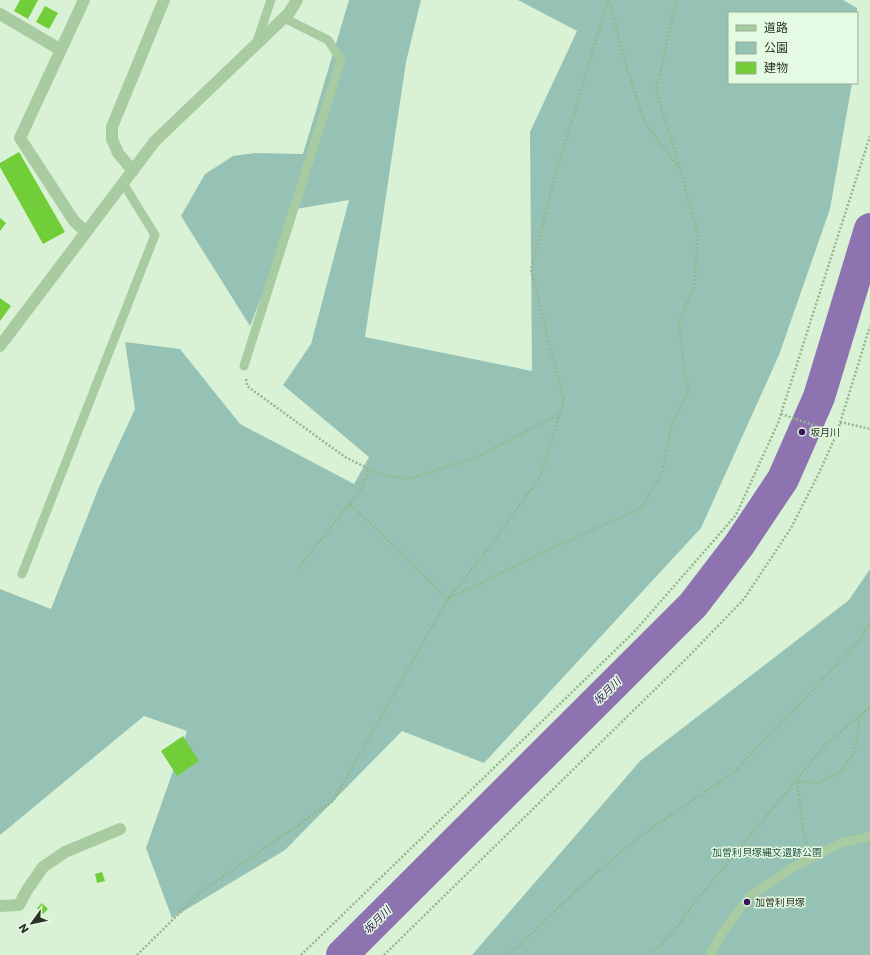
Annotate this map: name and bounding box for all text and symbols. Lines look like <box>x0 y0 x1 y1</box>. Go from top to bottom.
legend <box>728 12 858 84</box>
text: 道路 <box>764 19 788 36</box>
text: 公園 <box>764 39 788 56</box>
text: 建物 <box>764 59 788 76</box>
place label: 坂月川 <box>810 425 840 440</box>
marker: 坂月川 <box>797 427 807 437</box>
water label: 坂月川 <box>590 673 625 708</box>
park label: 加曽利貝塚縄文遺跡公園 <box>712 845 822 860</box>
place label: 加曽利貝塚 <box>755 895 805 910</box>
marker: 加曽利貝塚 <box>742 897 752 907</box>
water label: 坂月川 <box>360 902 395 937</box>
north arrow <box>12 903 52 943</box>
text: N <box>15 921 33 936</box>

